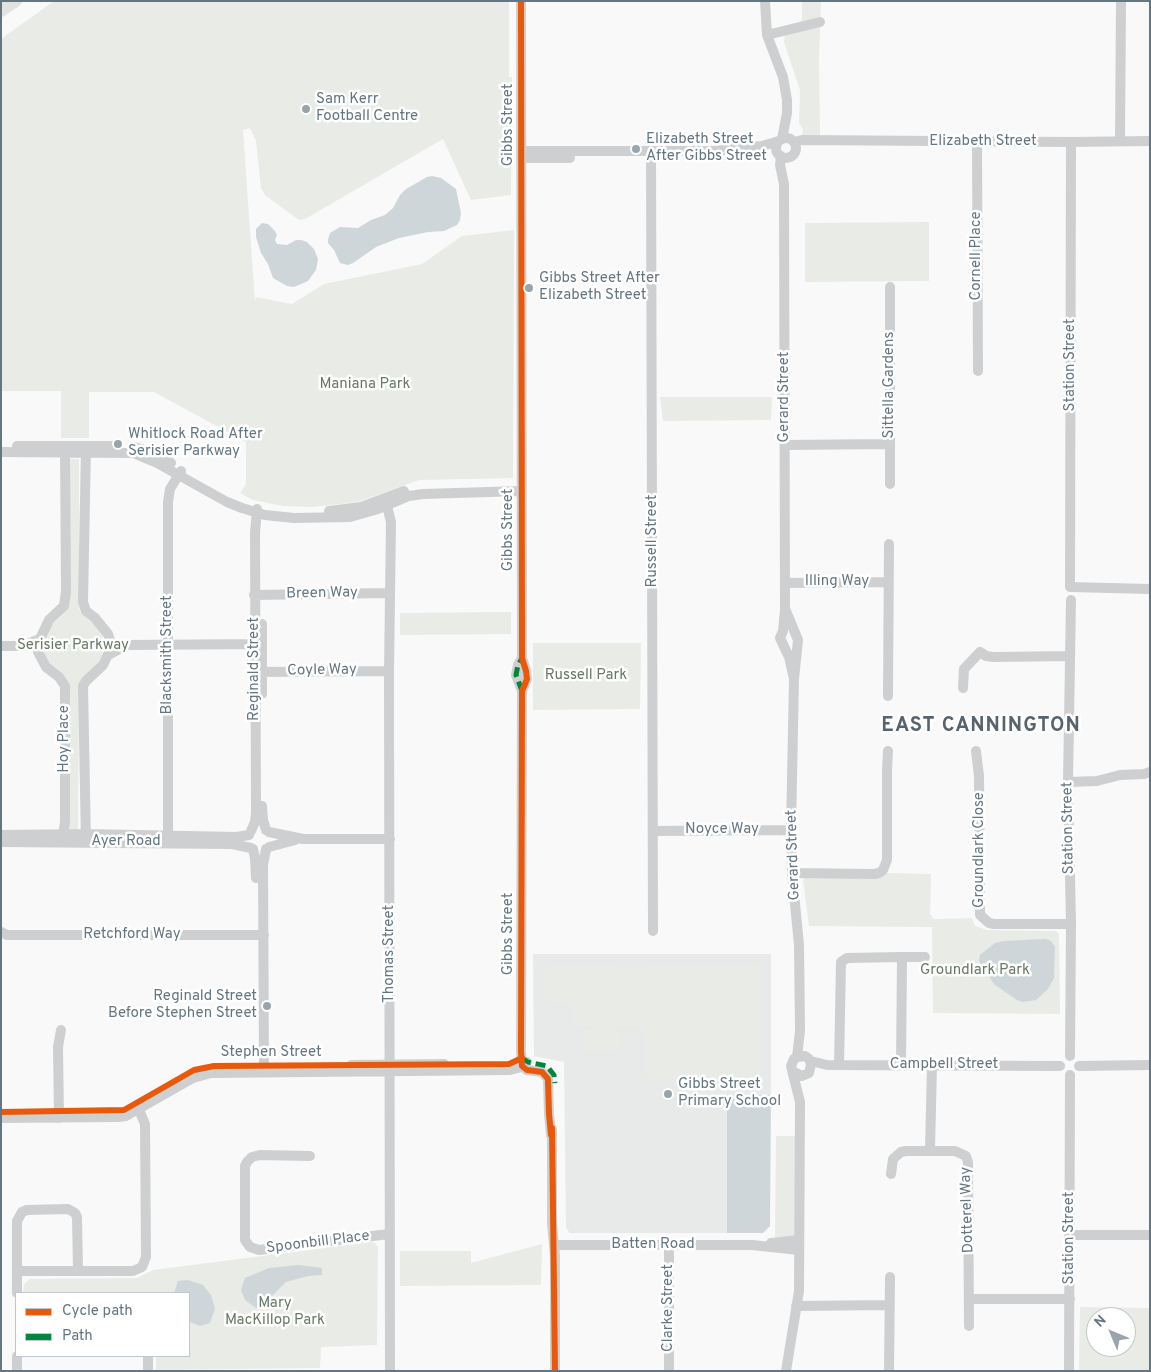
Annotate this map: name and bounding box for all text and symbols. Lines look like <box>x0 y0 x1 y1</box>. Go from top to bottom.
street label: Gibbs Street <box>500 84 518 166</box>
place label: Sam Kerr Football Centre <box>316 91 418 126</box>
marker: Sam Kerr Football Centre <box>300 103 312 115</box>
place label: Elizabeth Street After Gibbs Street <box>646 131 767 166</box>
street label: Elizabeth Street <box>929 133 1037 151</box>
marker: Elizabeth Street After Gibbs Street <box>630 143 642 155</box>
street label: Cornell Place <box>968 211 986 301</box>
place label: Gibbs Street After Elizabeth Street <box>539 270 660 305</box>
marker: Gibbs Street After Elizabeth Street <box>523 282 535 294</box>
street label: Station Street <box>1062 319 1080 411</box>
street label: Sittella Gardens <box>881 331 899 439</box>
street label: Gerard Street <box>776 352 794 442</box>
park label: Maniana Park <box>320 376 410 394</box>
place label: Whitlock Road After Serisier Parkway <box>128 426 263 461</box>
marker: Whitlock Road After Serisier Parkway <box>112 438 124 450</box>
street label: Gibbs Street <box>500 489 518 571</box>
street label: Russell Street <box>644 495 662 587</box>
street label: Illing Way <box>805 573 869 591</box>
street label: Breen Way <box>286 584 358 604</box>
street label: Blacksmith Street <box>159 595 177 715</box>
street label: Reginald Street <box>246 617 264 721</box>
park label: Serisier Parkway <box>17 637 129 655</box>
street label: Coyle Way <box>287 661 357 681</box>
park label: Russell Park <box>545 667 627 685</box>
street label: Hoy Place <box>56 705 74 773</box>
district label: EAST CANNINGTON <box>879 715 1083 739</box>
street label: Station Street <box>1059 781 1079 875</box>
street label: Groundlark Close <box>971 792 989 908</box>
street label: Gerard Street <box>783 809 805 901</box>
street label: Noyce Way <box>685 821 759 839</box>
street label: Ayer Road <box>91 833 161 851</box>
street label: Gibbs Street <box>500 893 518 975</box>
street label: Thomas Street <box>381 905 399 1003</box>
street label: Retchford Way <box>83 926 181 944</box>
park label: Groundlark Park <box>920 962 1030 980</box>
place label: Reginald Street Before Stephen Street <box>108 988 257 1023</box>
marker: Reginald Street Before Stephen Street <box>261 1000 273 1012</box>
street label: Stephen Street <box>220 1044 322 1062</box>
street label: Campbell Street <box>890 1056 998 1074</box>
place label: Gibbs Street Primary School <box>678 1076 781 1111</box>
marker: Gibbs Street Primary School <box>662 1088 674 1100</box>
street label: Dotterel Way <box>957 1166 979 1254</box>
street label: Station Street <box>1061 1192 1079 1284</box>
street label: Spoonbill Place <box>265 1228 371 1258</box>
street label: Batten Road <box>611 1236 695 1254</box>
street label: Clarke Street <box>660 1264 678 1352</box>
legend <box>15 1292 190 1357</box>
park label: Mary MacKillop Park <box>225 1295 325 1330</box>
text: Cycle path <box>62 1302 133 1321</box>
north arrow <box>1086 1307 1136 1357</box>
text: N <box>1091 1312 1110 1331</box>
text: Path <box>62 1327 93 1346</box>

